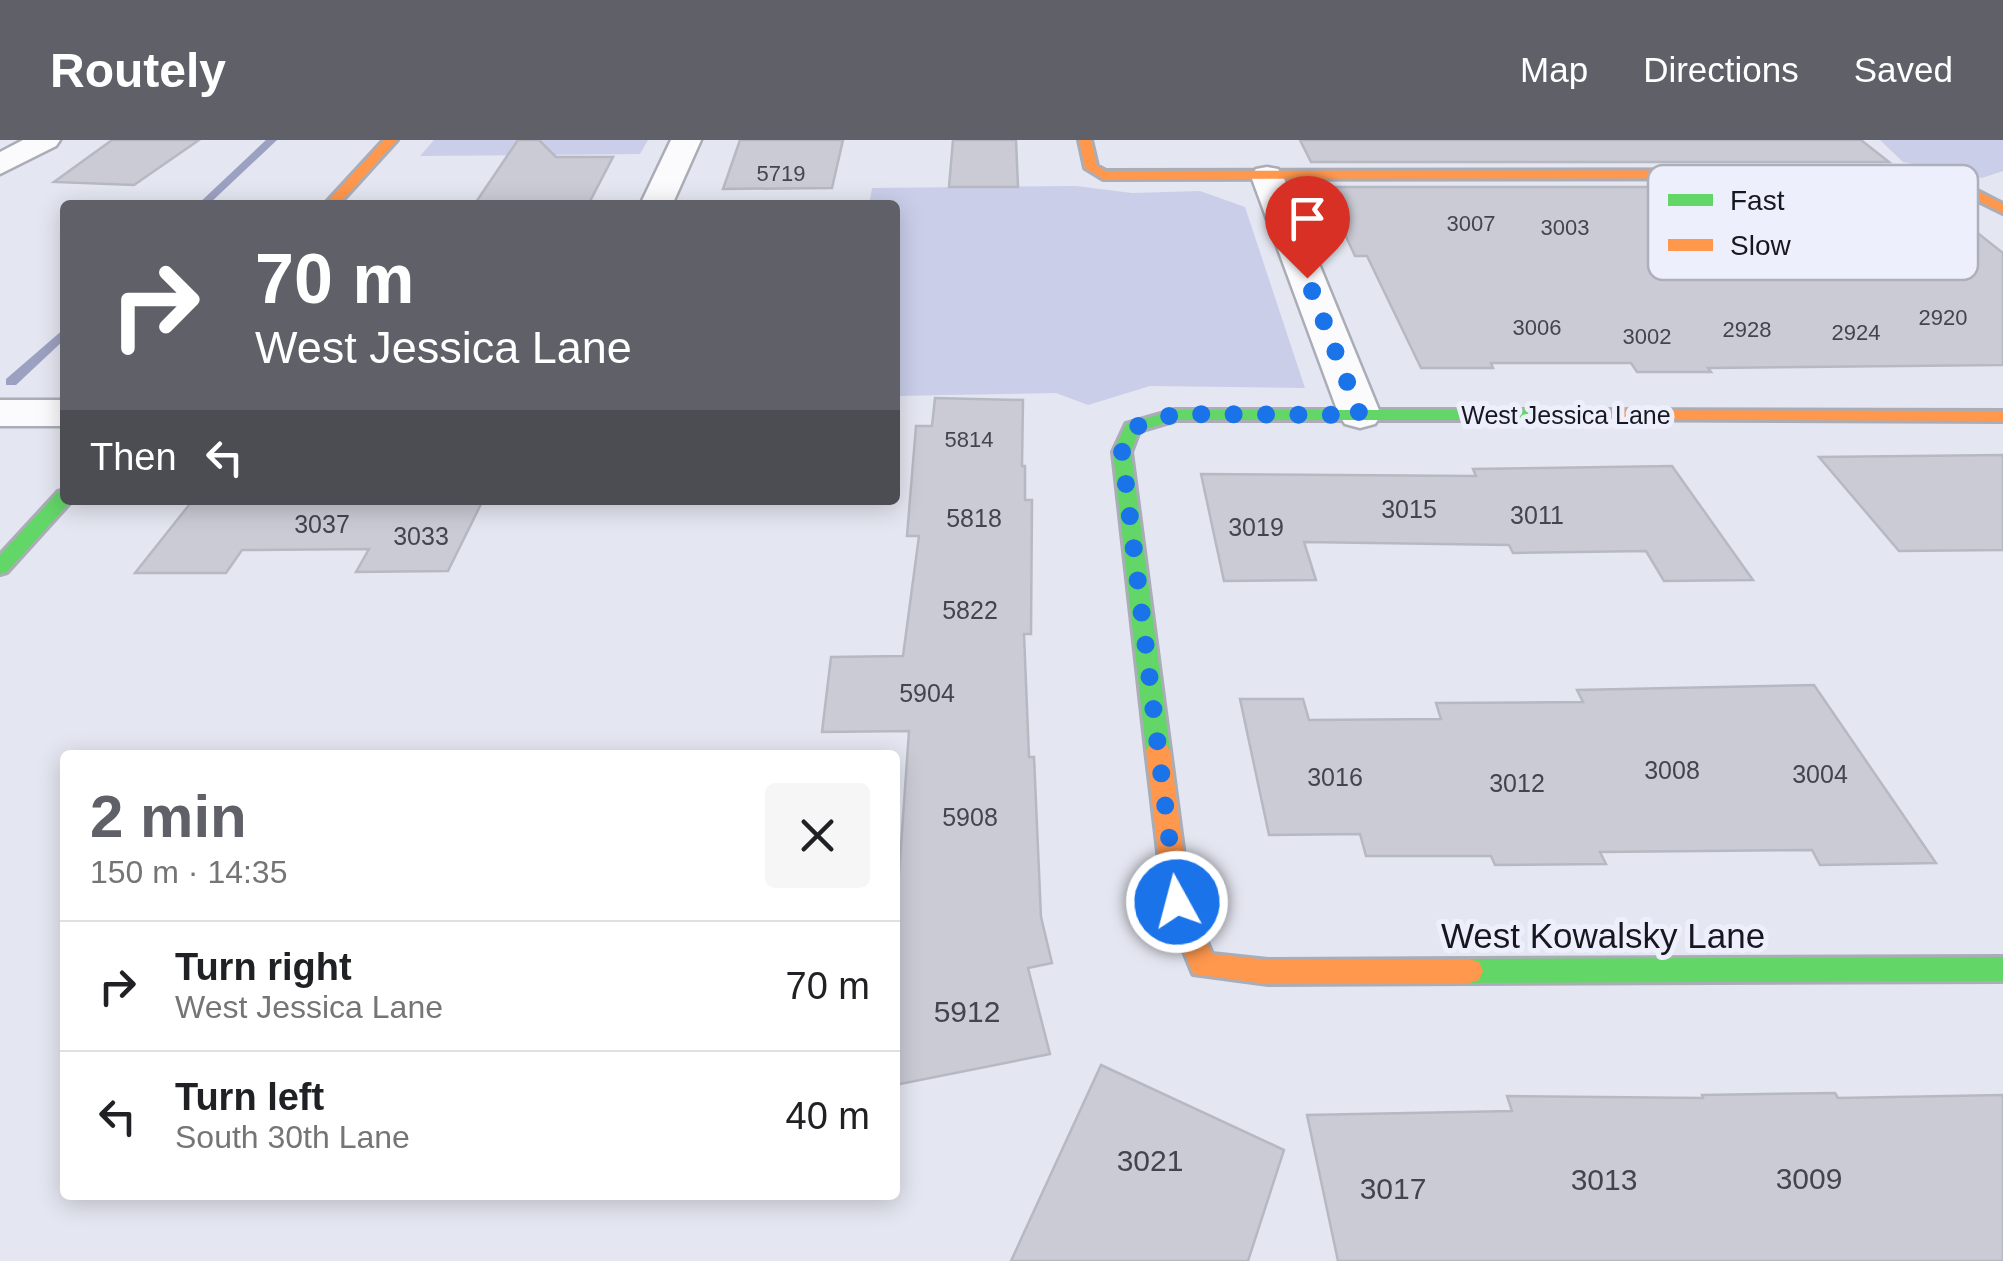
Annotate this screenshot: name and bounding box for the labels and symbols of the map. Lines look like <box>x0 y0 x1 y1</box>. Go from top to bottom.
house number: 5719 <box>757 161 805 186</box>
legend <box>1648 165 1978 280</box>
pin <box>1265 176 1350 279</box>
text: Fast <box>1730 185 1785 216</box>
house number: 3007 <box>1447 211 1495 236</box>
house number: 3003 <box>1541 215 1589 240</box>
text: Slow <box>1730 230 1791 261</box>
house number: 2920 <box>1919 305 1967 330</box>
house number: 3006 <box>1513 315 1561 340</box>
house number: 2928 <box>1723 317 1771 342</box>
house number: 2924 <box>1832 320 1880 345</box>
house number: 3002 <box>1623 324 1671 349</box>
street label: West Jessica Lane <box>1461 401 1671 429</box>
house number: 5814 <box>945 427 993 452</box>
house number: 3015 <box>1381 495 1437 523</box>
house number: 3011 <box>1510 501 1564 529</box>
house number: 5818 <box>946 504 1002 532</box>
house number: 3037 <box>294 510 350 538</box>
house number: 3019 <box>1228 513 1284 541</box>
house number: 3033 <box>393 522 449 550</box>
house number: 5822 <box>942 596 998 624</box>
house number: 5904 <box>899 679 955 707</box>
house number: 3008 <box>1644 756 1700 784</box>
house number: 3004 <box>1792 760 1848 788</box>
house number: 3016 <box>1307 763 1363 791</box>
house number: 3012 <box>1489 769 1545 797</box>
house number: 5908 <box>942 803 998 831</box>
position arrow <box>1125 850 1229 954</box>
street label: West Kowalsky Lane <box>1441 916 1765 955</box>
house number: 5912 <box>934 995 1000 1028</box>
house number: 3021 <box>1117 1144 1183 1177</box>
house number: 3009 <box>1776 1162 1842 1195</box>
house number: 3013 <box>1571 1163 1637 1196</box>
house number: 3017 <box>1360 1172 1426 1205</box>

